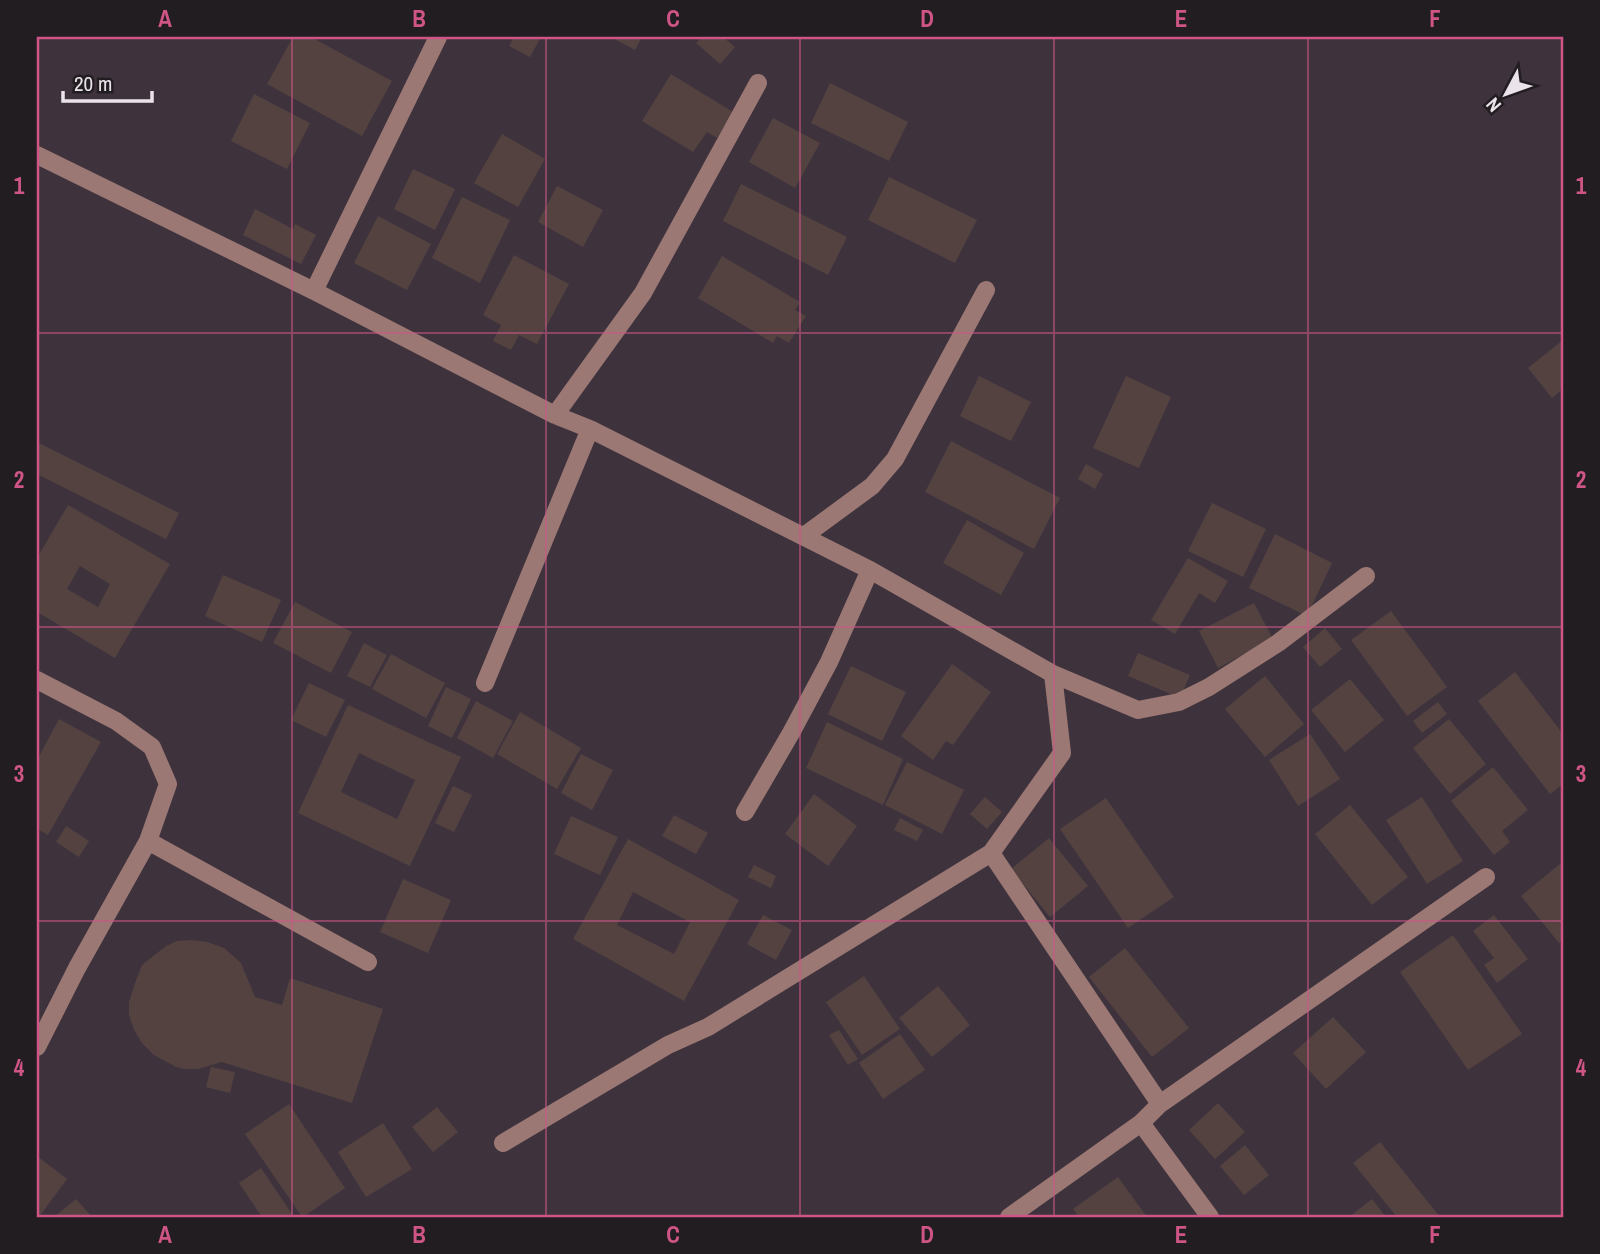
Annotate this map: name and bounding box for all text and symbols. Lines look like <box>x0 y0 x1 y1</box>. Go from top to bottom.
text: A <box>158 3 172 34</box>
text: B <box>412 3 426 34</box>
text: C <box>666 3 680 34</box>
text: D <box>920 3 934 34</box>
text: E <box>1175 3 1187 34</box>
text: F <box>1429 3 1441 34</box>
scale bar <box>63 60 152 104</box>
north arrow <box>1470 60 1540 130</box>
text: 20 m <box>74 69 112 98</box>
text: N <box>1480 92 1507 118</box>
text: 1 <box>14 170 25 201</box>
text: 1 <box>1576 170 1587 201</box>
text: 2 <box>14 464 24 495</box>
text: 2 <box>1576 464 1586 495</box>
text: 3 <box>14 758 24 789</box>
text: 3 <box>1576 758 1586 789</box>
text: 4 <box>14 1052 25 1083</box>
text: 4 <box>1576 1052 1587 1083</box>
text: A <box>158 1219 172 1250</box>
text: B <box>412 1219 426 1250</box>
text: C <box>666 1219 680 1250</box>
text: D <box>920 1219 934 1250</box>
text: E <box>1175 1219 1187 1250</box>
text: F <box>1429 1219 1441 1250</box>

